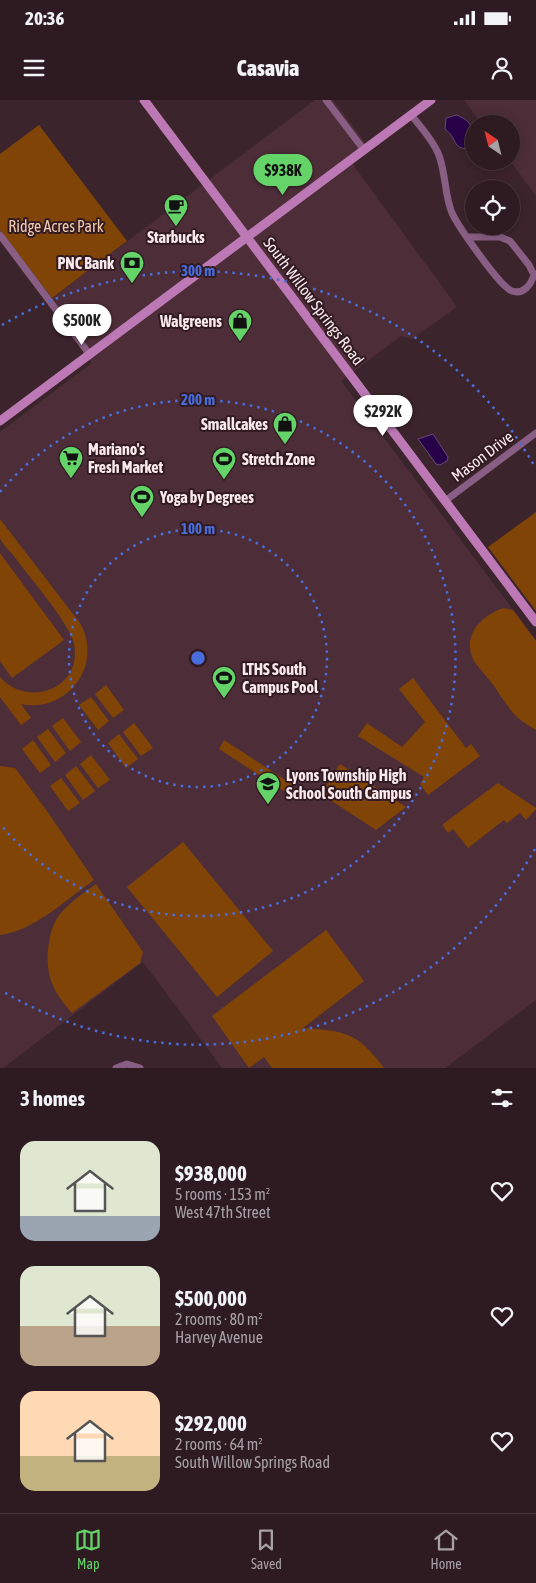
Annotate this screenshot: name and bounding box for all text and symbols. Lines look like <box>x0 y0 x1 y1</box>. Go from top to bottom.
text: 20:36 <box>25 7 64 29</box>
icon: menu <box>20 54 48 82</box>
icon: person <box>488 54 516 82</box>
text: Casavia <box>237 55 299 81</box>
north arrow <box>465 115 520 170</box>
map controls <box>465 115 520 235</box>
pin: $938K <box>248 154 318 196</box>
text: $938K <box>264 161 302 179</box>
button: locate <box>465 180 520 235</box>
cafe icon: Starbucks <box>163 193 189 227</box>
park label: Ridge Acres Park <box>8 217 104 236</box>
place label: Starbucks <box>147 228 205 246</box>
street label: South Willow Springs Road <box>259 234 368 369</box>
bank icon: PNC Bank <box>119 250 145 284</box>
place label: PNC Bank <box>58 254 115 272</box>
text: 300 m <box>181 262 215 279</box>
pin: $500K <box>47 304 117 346</box>
shop icon: Walgreens <box>227 308 253 342</box>
text: $500K <box>63 311 101 329</box>
place label: Walgreens <box>159 312 222 330</box>
text: 200 m <box>181 391 215 408</box>
pin: $292K <box>348 394 418 437</box>
text: $292K <box>364 402 402 420</box>
shop icon: Smallcakes <box>272 411 298 445</box>
place label: Smallcakes <box>201 415 268 433</box>
street label: Mason Drive <box>448 427 516 485</box>
place label: Mariano's Fresh Market <box>88 440 164 476</box>
supermarket icon: Mariano's Fresh Market <box>58 445 84 479</box>
sports icon: Stretch Zone <box>211 446 237 480</box>
place label: Stretch Zone <box>242 450 315 468</box>
sports icon: Yoga by Degrees <box>129 484 155 518</box>
place label: Yoga by Degrees <box>159 488 254 506</box>
text: 100 m <box>181 520 215 537</box>
centre of rings <box>189 649 207 667</box>
place label: LTHS South Campus Pool <box>242 660 319 696</box>
sports icon: LTHS South Campus Pool <box>211 665 237 699</box>
place label: Lyons Township High School South Campus <box>286 766 412 802</box>
school or university icon: Lyons Township High School South Campus <box>255 771 281 805</box>
icon: filters <box>488 1084 516 1112</box>
text: 3 homes <box>20 1086 85 1110</box>
icon: home <box>60 1161 120 1221</box>
text: $938,000 <box>175 1161 247 1185</box>
icon: heart <box>488 1177 516 1205</box>
text: 5 rooms · 153 m² <box>175 1185 270 1203</box>
text: West 47th Street <box>175 1203 271 1221</box>
icon: home <box>60 1286 120 1346</box>
text: $500,000 <box>175 1286 247 1310</box>
icon: heart <box>488 1302 516 1330</box>
text: 2 rooms · 80 m² <box>175 1310 263 1328</box>
text: Harvey Avenue <box>175 1328 263 1346</box>
icon: home <box>60 1411 120 1471</box>
text: $292,000 <box>175 1411 247 1435</box>
icon: heart <box>488 1427 516 1455</box>
text: 2 rooms · 64 m² <box>175 1435 263 1453</box>
text: South Willow Springs Road <box>175 1453 330 1471</box>
tab: Map <box>74 1526 102 1572</box>
tab: Saved <box>251 1526 282 1572</box>
tab: Home <box>431 1526 462 1572</box>

